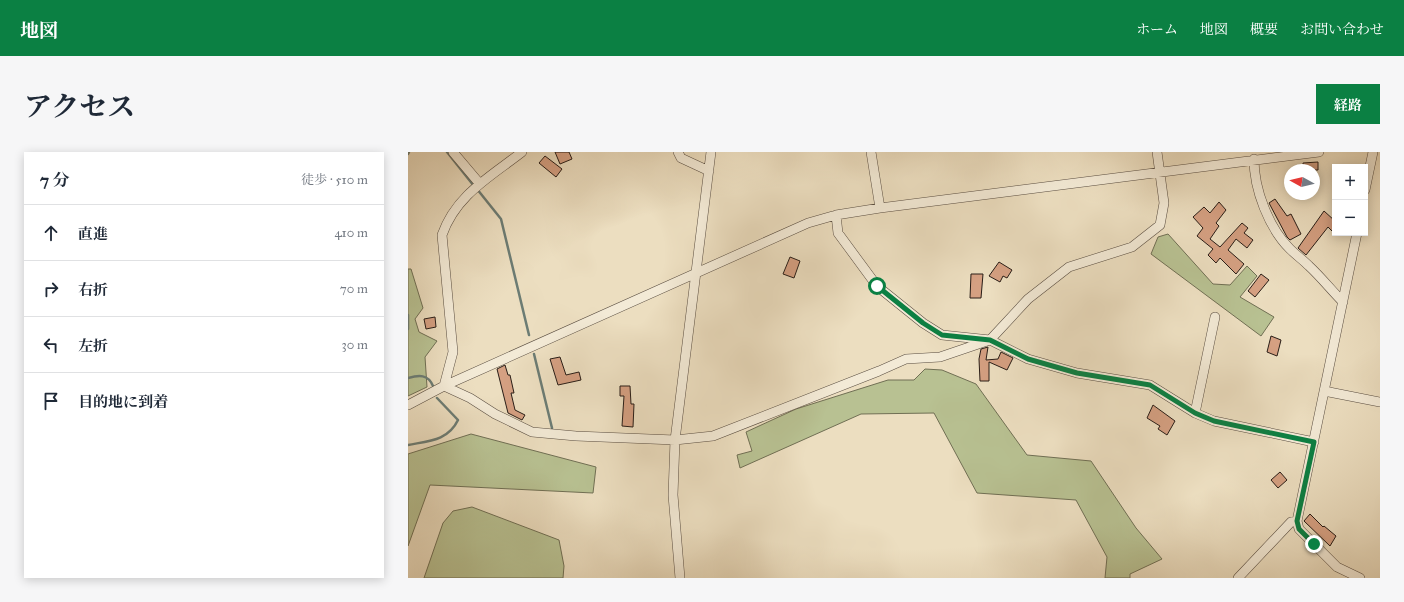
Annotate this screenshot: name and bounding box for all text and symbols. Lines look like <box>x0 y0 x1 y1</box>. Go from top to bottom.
text: 地図 <box>20 19 58 42</box>
text: ホーム <box>1136 21 1178 38</box>
text: 地図 <box>1200 21 1228 38</box>
text: 概要 <box>1250 21 1278 38</box>
text: お問い合わせ <box>1300 21 1384 38</box>
button: 経路 <box>1316 84 1380 124</box>
text: アクセス <box>24 89 135 124</box>
north arrow <box>1284 164 1320 200</box>
map controls <box>1332 164 1368 236</box>
button: + <box>1332 164 1368 200</box>
text: 7 分 <box>40 170 70 191</box>
text: 徒歩 · 510 m <box>301 172 368 188</box>
button: − <box>1332 200 1368 236</box>
icon: ahead <box>40 222 62 244</box>
text: 直進 <box>78 225 108 243</box>
text: 410 m <box>334 225 368 241</box>
route start <box>868 277 886 295</box>
icon: right <box>40 278 62 300</box>
text: 右折 <box>78 281 108 299</box>
text: 70 m <box>340 281 368 297</box>
icon: left <box>40 334 62 356</box>
text: 左折 <box>78 337 108 355</box>
text: 30 m <box>342 337 368 353</box>
icon: arrive <box>40 390 62 412</box>
text: 目的地に到着 <box>78 393 168 411</box>
route end <box>1305 535 1323 553</box>

